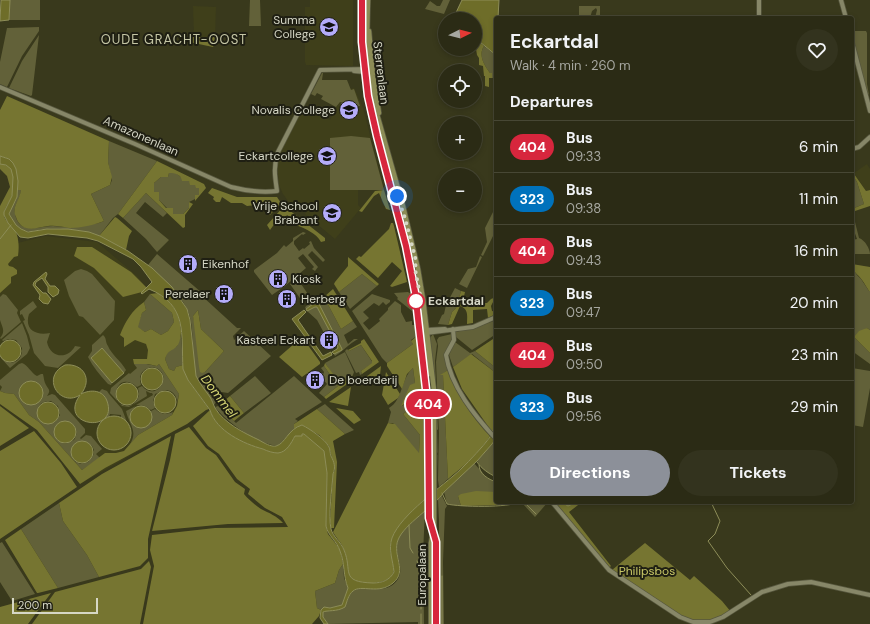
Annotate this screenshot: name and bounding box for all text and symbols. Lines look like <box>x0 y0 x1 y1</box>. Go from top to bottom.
place label: Summa College <box>273 12 315 42</box>
north arrow <box>438 12 482 56</box>
map controls <box>438 12 482 212</box>
school or university icon: Summa College <box>318 16 340 38</box>
text: Eckartdal <box>510 29 599 54</box>
button: heart <box>796 29 838 71</box>
district label: OUDE GRACHT-OOST <box>101 31 247 48</box>
street label: Sterrenlaan <box>369 41 393 105</box>
text: Walk · 4 min · 260 m <box>510 57 631 74</box>
button: locate <box>438 64 482 108</box>
text: Departures <box>510 92 593 112</box>
school or university icon: Novalis College <box>338 99 360 121</box>
place label: Novalis College <box>251 102 335 118</box>
street label: Amazonenlaan <box>101 112 181 160</box>
button: + <box>438 116 482 160</box>
text: Bus <box>566 128 593 148</box>
text: 6 min <box>799 137 838 157</box>
text: 404 <box>518 138 546 156</box>
school or university icon: Eckartcollege <box>316 145 338 167</box>
place label: Eckartcollege <box>238 148 313 164</box>
text: 09:33 <box>566 148 601 165</box>
button: − <box>438 168 482 212</box>
text: Bus <box>566 180 593 200</box>
your location <box>387 186 407 206</box>
text: 11 min <box>799 189 838 209</box>
text: 323 <box>520 190 544 208</box>
place label: Vrije School Brabant <box>252 198 318 228</box>
text: 09:38 <box>566 200 601 217</box>
school or university icon: Vrije School Brabant <box>321 202 343 224</box>
text: Bus <box>566 232 593 252</box>
text: 16 min <box>794 241 838 261</box>
text: 404 <box>518 242 546 260</box>
text: 09:43 <box>566 252 601 269</box>
building icon: Eikenhof <box>177 253 199 275</box>
place label: Eikenhof <box>202 256 249 272</box>
building icon: Kiosk <box>267 268 289 290</box>
place label: Kiosk <box>292 271 321 287</box>
building icon: Perelaer <box>213 283 235 305</box>
text: Bus <box>566 284 593 304</box>
place label: Perelaer <box>165 286 211 302</box>
building icon: Herberg <box>276 288 298 310</box>
place label: Herberg <box>301 291 346 307</box>
marker: Eckartdal <box>407 292 425 310</box>
place label: Eckartdal <box>428 293 484 309</box>
text: 20 min <box>790 293 838 313</box>
text: 323 <box>520 294 544 312</box>
text: 09:47 <box>566 304 601 321</box>
building icon: Kasteel Eckart <box>318 329 340 351</box>
place label: Kasteel Eckart <box>237 332 315 348</box>
text: Bus <box>566 336 593 356</box>
text: 23 min <box>791 345 838 365</box>
text: 404 <box>518 346 546 364</box>
text: 09:50 <box>566 356 603 373</box>
building icon: De boerderij <box>304 369 326 391</box>
water label: Dommel <box>197 371 241 422</box>
place label: De boerderij <box>329 372 398 388</box>
text: Bus <box>566 388 593 408</box>
line badge: 404 <box>405 391 451 417</box>
text: 404 <box>414 395 442 413</box>
text: 29 min <box>791 397 838 417</box>
text: 323 <box>520 398 544 416</box>
text: 09:56 <box>566 408 602 425</box>
button: Directions <box>510 450 670 496</box>
button: Tickets <box>678 450 838 496</box>
street label: Europalaan <box>414 544 430 606</box>
park label: Philipsbos <box>619 563 675 579</box>
scale bar <box>12 596 98 615</box>
text: 200 m <box>18 598 52 612</box>

